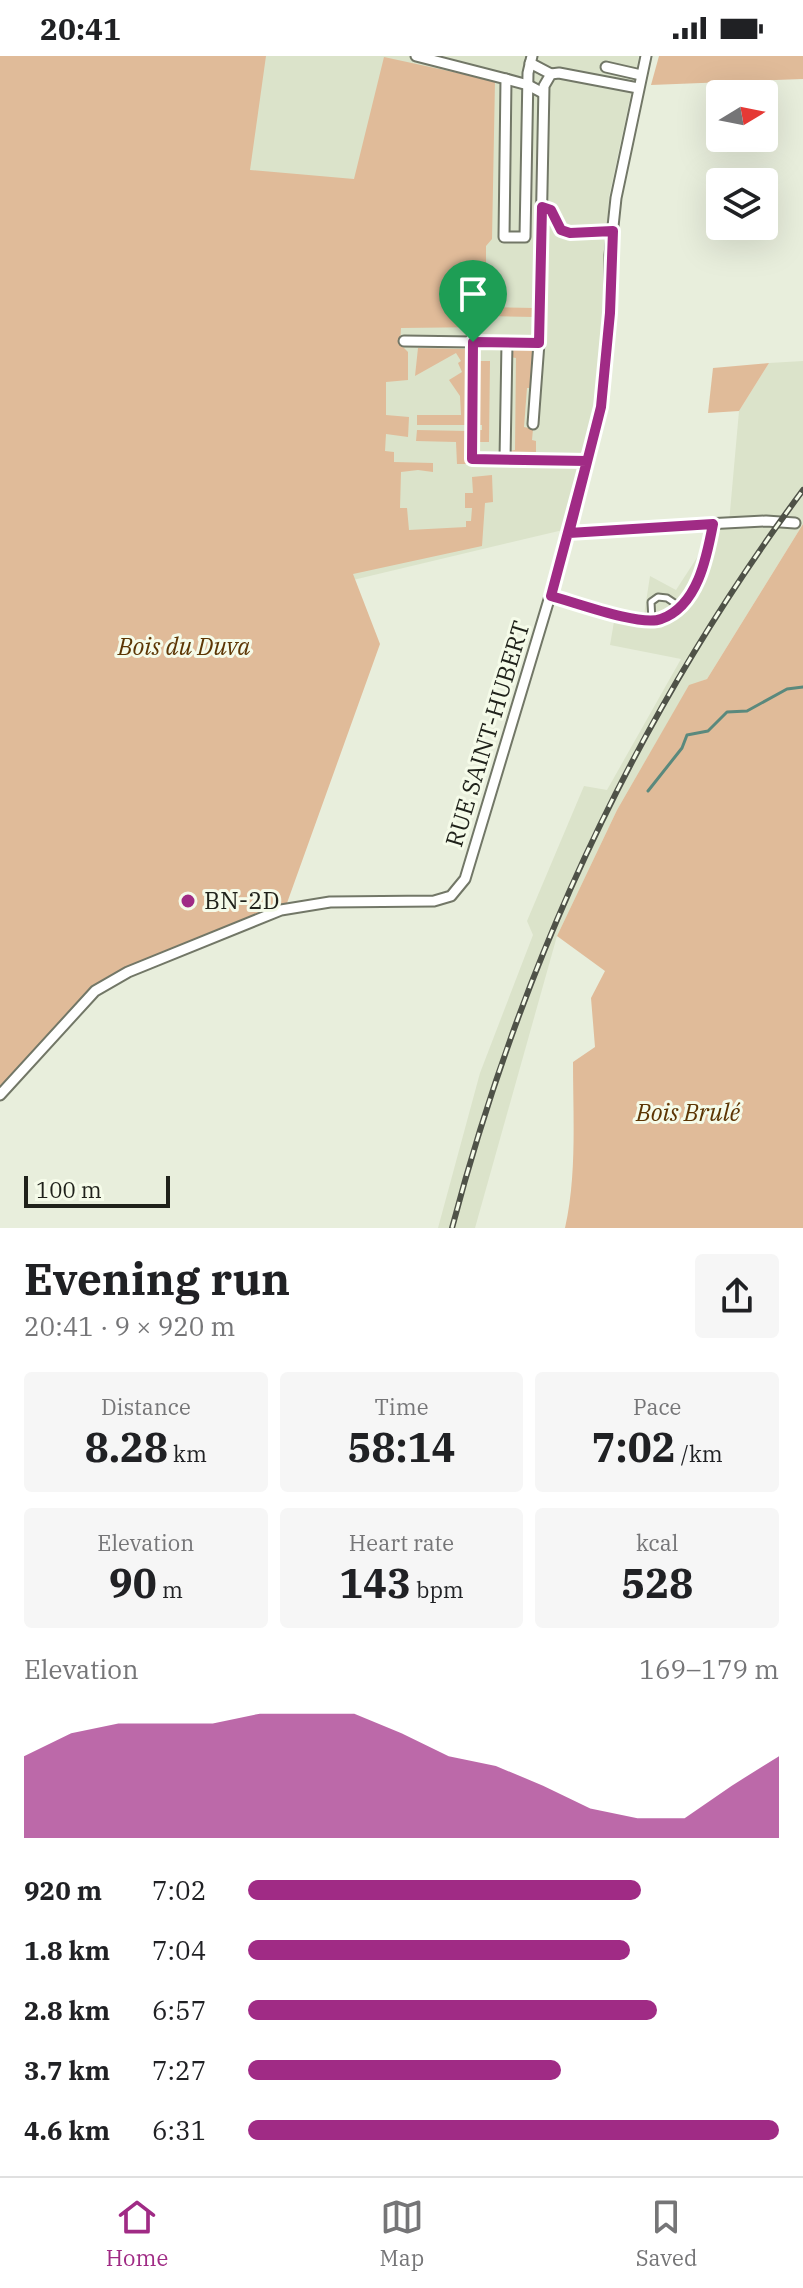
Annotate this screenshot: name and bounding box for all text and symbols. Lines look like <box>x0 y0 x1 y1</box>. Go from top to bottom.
text: 20:41 <box>40 9 121 48</box>
north arrow <box>706 80 778 152</box>
map controls <box>706 80 778 240</box>
button: layers <box>706 168 778 240</box>
pin <box>439 260 507 342</box>
icon: arrive <box>451 272 495 316</box>
street label: RUE SAINT-HUBERT <box>437 617 537 851</box>
park label: Bois du Duva <box>117 630 250 662</box>
place label: BN-2D <box>204 884 280 916</box>
marker: BN-2D <box>179 892 197 910</box>
park label: Bois Brulé <box>635 1096 741 1128</box>
scale bar <box>24 1172 170 1208</box>
text: 100 m <box>36 1175 102 1204</box>
text: Evening run <box>24 1250 290 1307</box>
button: share <box>695 1254 779 1338</box>
text: 20:41 · 9 × 920 m <box>24 1309 235 1343</box>
text: Distance <box>101 1392 191 1421</box>
text: Time <box>374 1392 429 1421</box>
text: Pace <box>633 1392 681 1421</box>
text: 8.28 <box>85 1421 168 1473</box>
text: 58:14 <box>347 1421 456 1473</box>
text: 7:02 <box>592 1421 676 1473</box>
text: km <box>168 1439 207 1468</box>
text: /km <box>676 1439 723 1468</box>
text: Elevation <box>97 1528 194 1557</box>
text: Heart rate <box>349 1528 454 1557</box>
text: kcal <box>636 1528 678 1557</box>
text: 90 <box>109 1557 157 1609</box>
text: 143 <box>339 1557 411 1609</box>
text: 528 <box>621 1557 693 1609</box>
text: m <box>157 1575 183 1604</box>
text: bpm <box>411 1575 464 1604</box>
text: Elevation <box>24 1652 139 1686</box>
text: 169–179 m <box>639 1652 779 1686</box>
text: 920 m <box>24 1873 102 1907</box>
text: 7:02 <box>152 1873 206 1907</box>
text: 1.8 km <box>24 1933 110 1967</box>
text: 7:04 <box>152 1933 206 1967</box>
text: 2.8 km <box>24 1993 110 2027</box>
text: 6:57 <box>152 1993 206 2027</box>
text: 3.7 km <box>24 2053 110 2087</box>
text: 7:27 <box>152 2053 206 2087</box>
text: 4.6 km <box>24 2113 110 2147</box>
text: 6:31 <box>152 2113 206 2147</box>
tab: Home <box>106 2195 168 2272</box>
tab: Map <box>380 2195 424 2272</box>
tab: Saved <box>636 2195 697 2272</box>

